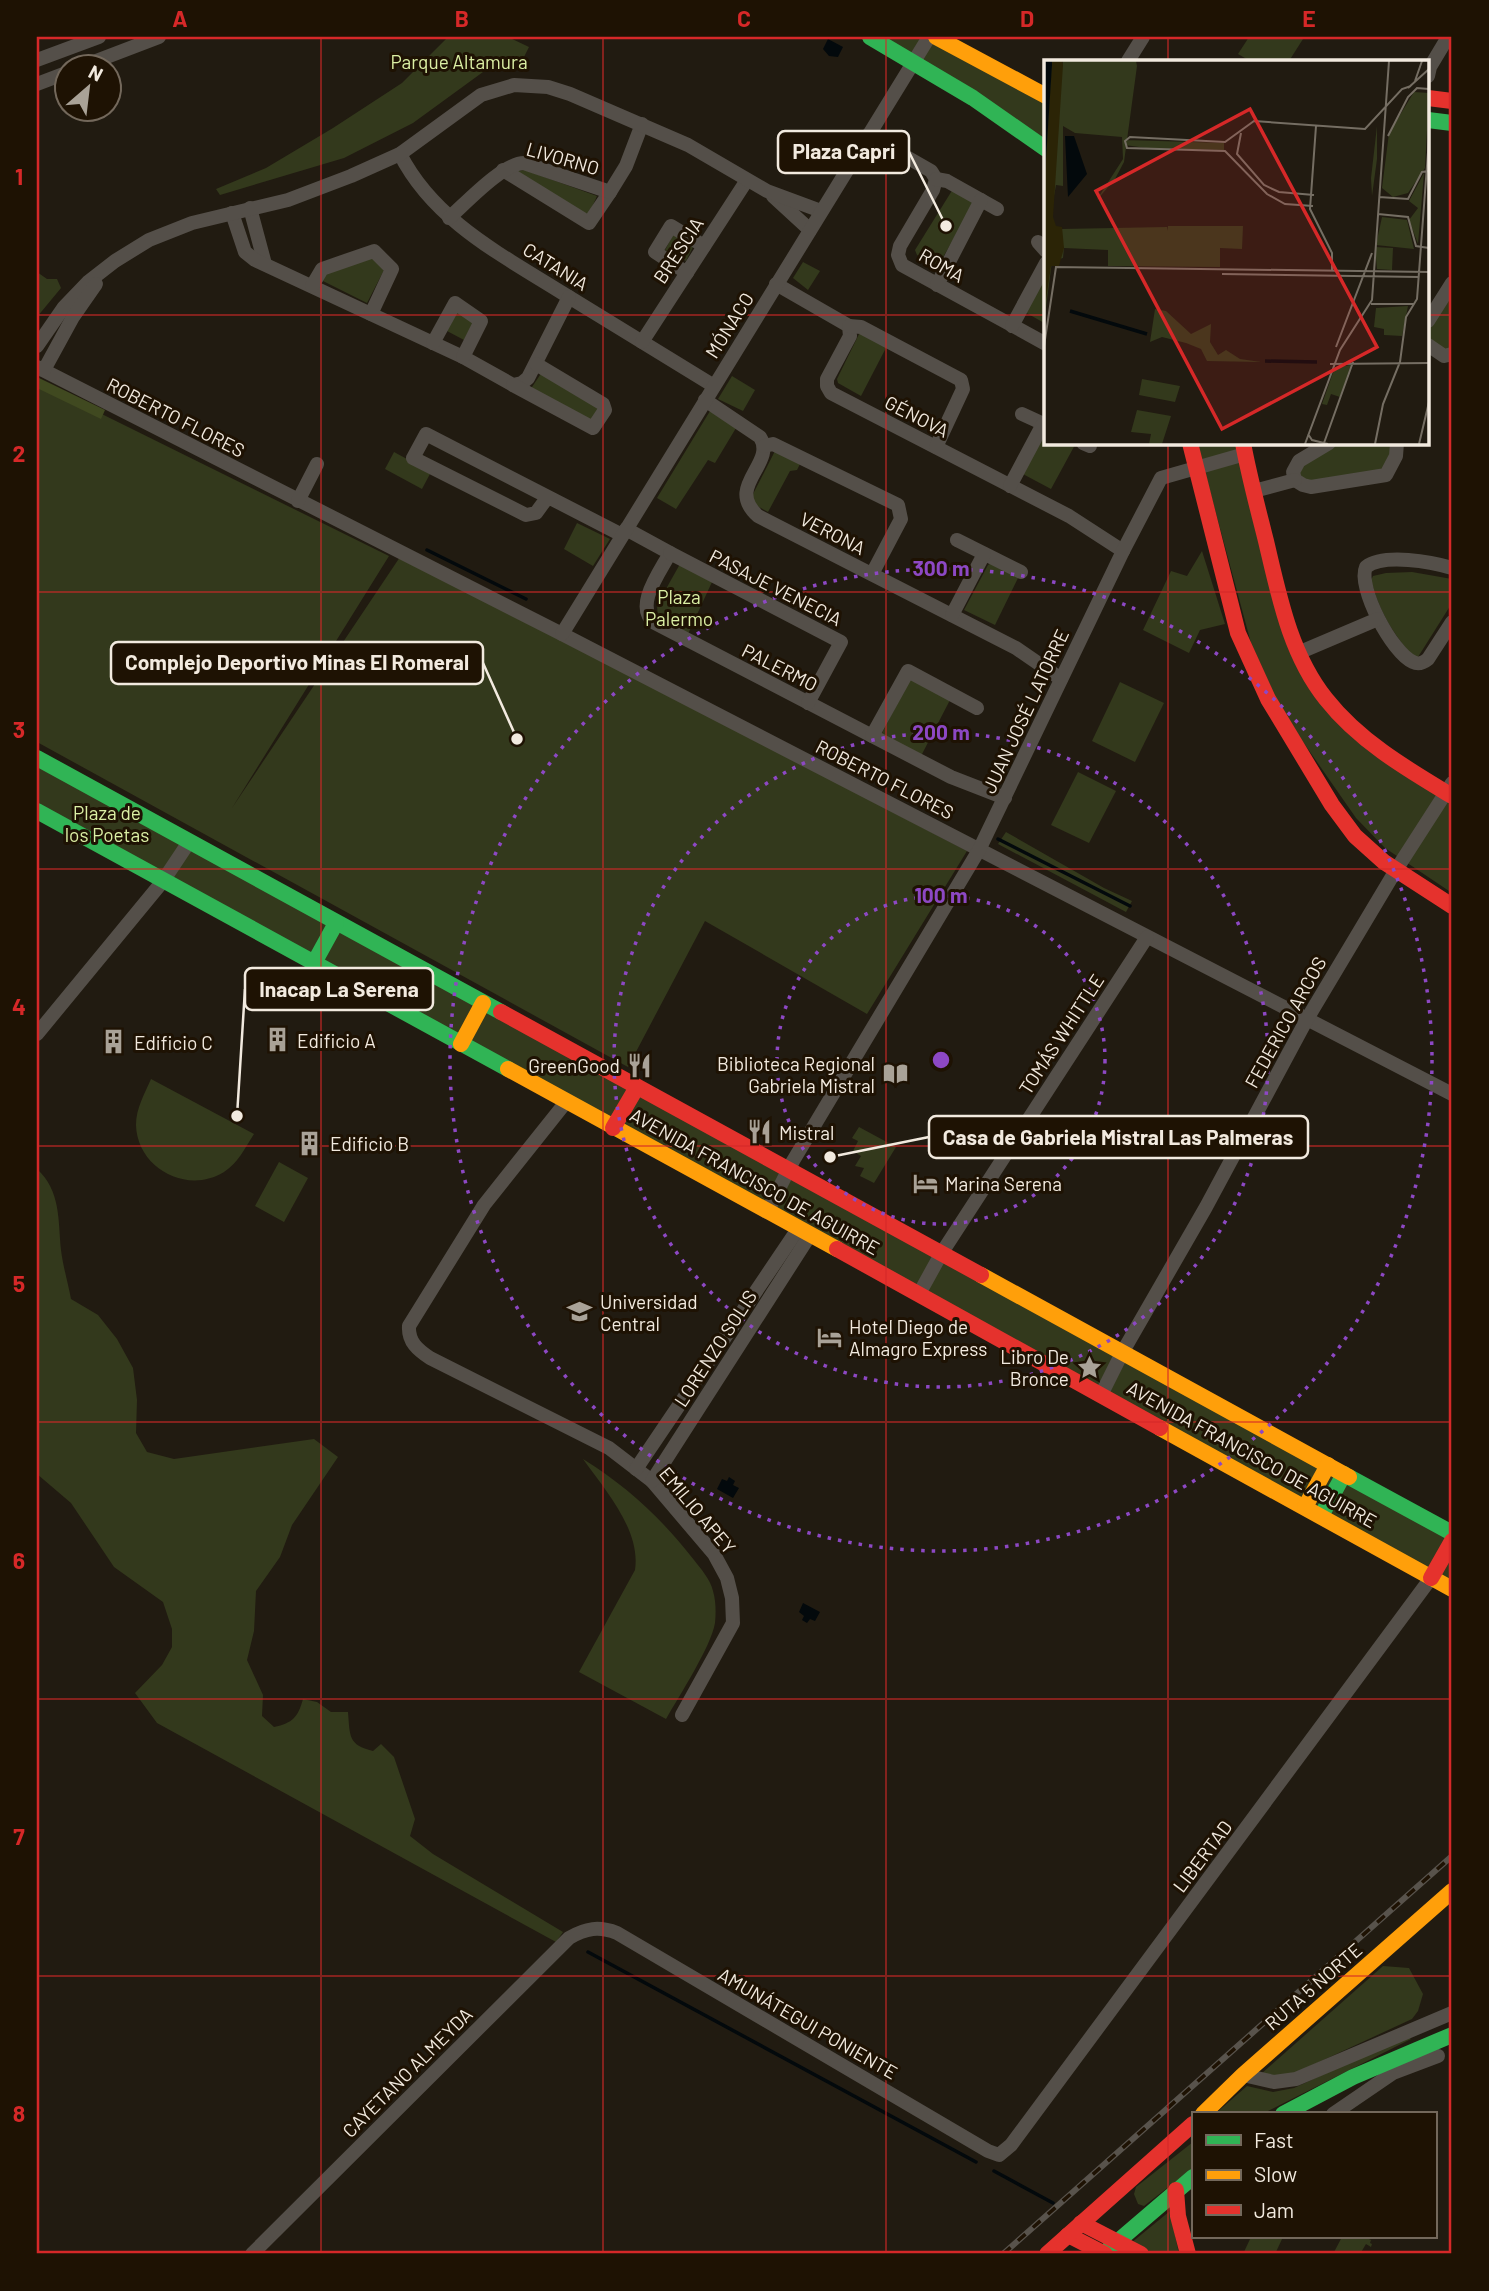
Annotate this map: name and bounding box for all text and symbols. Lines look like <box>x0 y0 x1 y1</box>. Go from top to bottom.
text: A <box>172 4 188 32</box>
text: B <box>455 4 469 32</box>
text: C <box>737 4 751 32</box>
text: D <box>1020 4 1034 32</box>
text: E <box>1302 4 1316 32</box>
park label: Parque Altamura <box>390 50 528 73</box>
north arrow <box>52 52 122 122</box>
text: N <box>85 59 107 86</box>
inset map <box>1044 60 1430 444</box>
callout: Plaza Capri <box>778 131 909 173</box>
street label: LIVORNO <box>524 137 602 179</box>
text: Plaza Capri <box>793 138 895 163</box>
text: 1 <box>15 162 23 190</box>
street label: BRESCIA <box>648 213 708 287</box>
street label: CATANIA <box>519 237 593 295</box>
street label: ROMA <box>915 243 969 287</box>
street label: MÓNACO <box>700 288 758 362</box>
street label: ROBERTO FLORES <box>103 372 249 462</box>
street label: GÉNOVA <box>881 390 953 442</box>
text: 2 <box>13 439 25 467</box>
street label: VERONA <box>796 507 870 559</box>
street label: PASAJE VENECIA <box>706 544 846 630</box>
text: 300 m <box>912 555 970 580</box>
park label: Plaza Palermo <box>645 585 713 630</box>
street label: JUAN JOSÉ LATORRE <box>977 625 1073 797</box>
street label: PALERMO <box>738 638 822 696</box>
callout: Complejo Deportivo Minas El Romeral <box>111 642 483 684</box>
text: Complejo Deportivo Minas El Romeral <box>125 649 469 674</box>
text: 3 <box>13 715 25 743</box>
text: 200 m <box>912 719 970 744</box>
street label: ROBERTO FLORES <box>812 734 958 824</box>
park label: Plaza de los Poetas <box>65 801 149 846</box>
text: 100 m <box>914 882 968 907</box>
street label: FEDERICO ARCOS <box>1239 952 1331 1092</box>
callout: Inacap La Serena <box>245 968 433 1010</box>
street label: TOMÁS WHITTLE <box>1014 969 1108 1099</box>
text: Inacap La Serena <box>259 976 419 1001</box>
text: 4 <box>12 992 26 1020</box>
building icon: Edificio A <box>263 1026 291 1054</box>
building icon: Edificio C <box>100 1028 128 1056</box>
place label: Edificio A <box>297 1029 376 1052</box>
place label: Edificio C <box>134 1031 213 1054</box>
centre of rings <box>929 1048 953 1072</box>
restaurant icon: GreenGood <box>626 1051 654 1079</box>
place label: Biblioteca Regional Gabriela Mistral <box>717 1052 875 1097</box>
place label: GreenGood <box>528 1054 620 1077</box>
library icon: Biblioteca Regional Gabriela Mistral <box>881 1060 909 1088</box>
street label: AVENIDA FRANCISCO DE AGUIRRE <box>626 1103 884 1259</box>
callout: Casa de Gabriela Mistral Las Palmeras <box>929 1116 1308 1158</box>
restaurant icon: Mistral <box>745 1118 773 1146</box>
place label: Mistral <box>779 1121 834 1144</box>
text: Casa de Gabriela Mistral Las Palmeras <box>943 1124 1293 1149</box>
building icon: Edificio B <box>296 1129 324 1157</box>
place label: Edificio B <box>330 1132 409 1155</box>
hotel icon: Marina Serena <box>911 1169 939 1197</box>
place label: Marina Serena <box>945 1172 1062 1195</box>
text: 5 <box>13 1269 25 1297</box>
street label: LORENZO SOLIS <box>669 1285 761 1411</box>
place label: Universidad Central <box>600 1290 698 1335</box>
school or university icon: Universidad Central <box>566 1298 594 1326</box>
place label: Hotel Diego de Almagro Express <box>849 1315 987 1360</box>
hotel icon: Hotel Diego de Almagro Express <box>815 1323 843 1351</box>
place label: Libro De Bronce <box>1000 1345 1069 1390</box>
place icon: Libro De Bronce <box>1075 1353 1103 1381</box>
street label: AVENIDA FRANCISCO DE AGUIRRE <box>1123 1376 1381 1532</box>
street label: EMILIO APEY <box>655 1462 741 1558</box>
text: 6 <box>13 1546 25 1574</box>
street label: LIBERTAD <box>1168 1816 1236 1896</box>
text: 7 <box>13 1822 25 1850</box>
street label: RUTA 5 NORTE <box>1260 1938 1366 2034</box>
street label: AMUNÁTEGUI PONIENTE <box>714 1962 902 2084</box>
street label: CAYETANO ALMEYDA <box>337 2002 477 2142</box>
text: 8 <box>13 2099 25 2127</box>
legend <box>1192 2112 1436 2238</box>
text: Fast <box>1254 2127 1294 2152</box>
text: Slow <box>1254 2161 1297 2186</box>
text: Jam <box>1254 2197 1294 2222</box>

